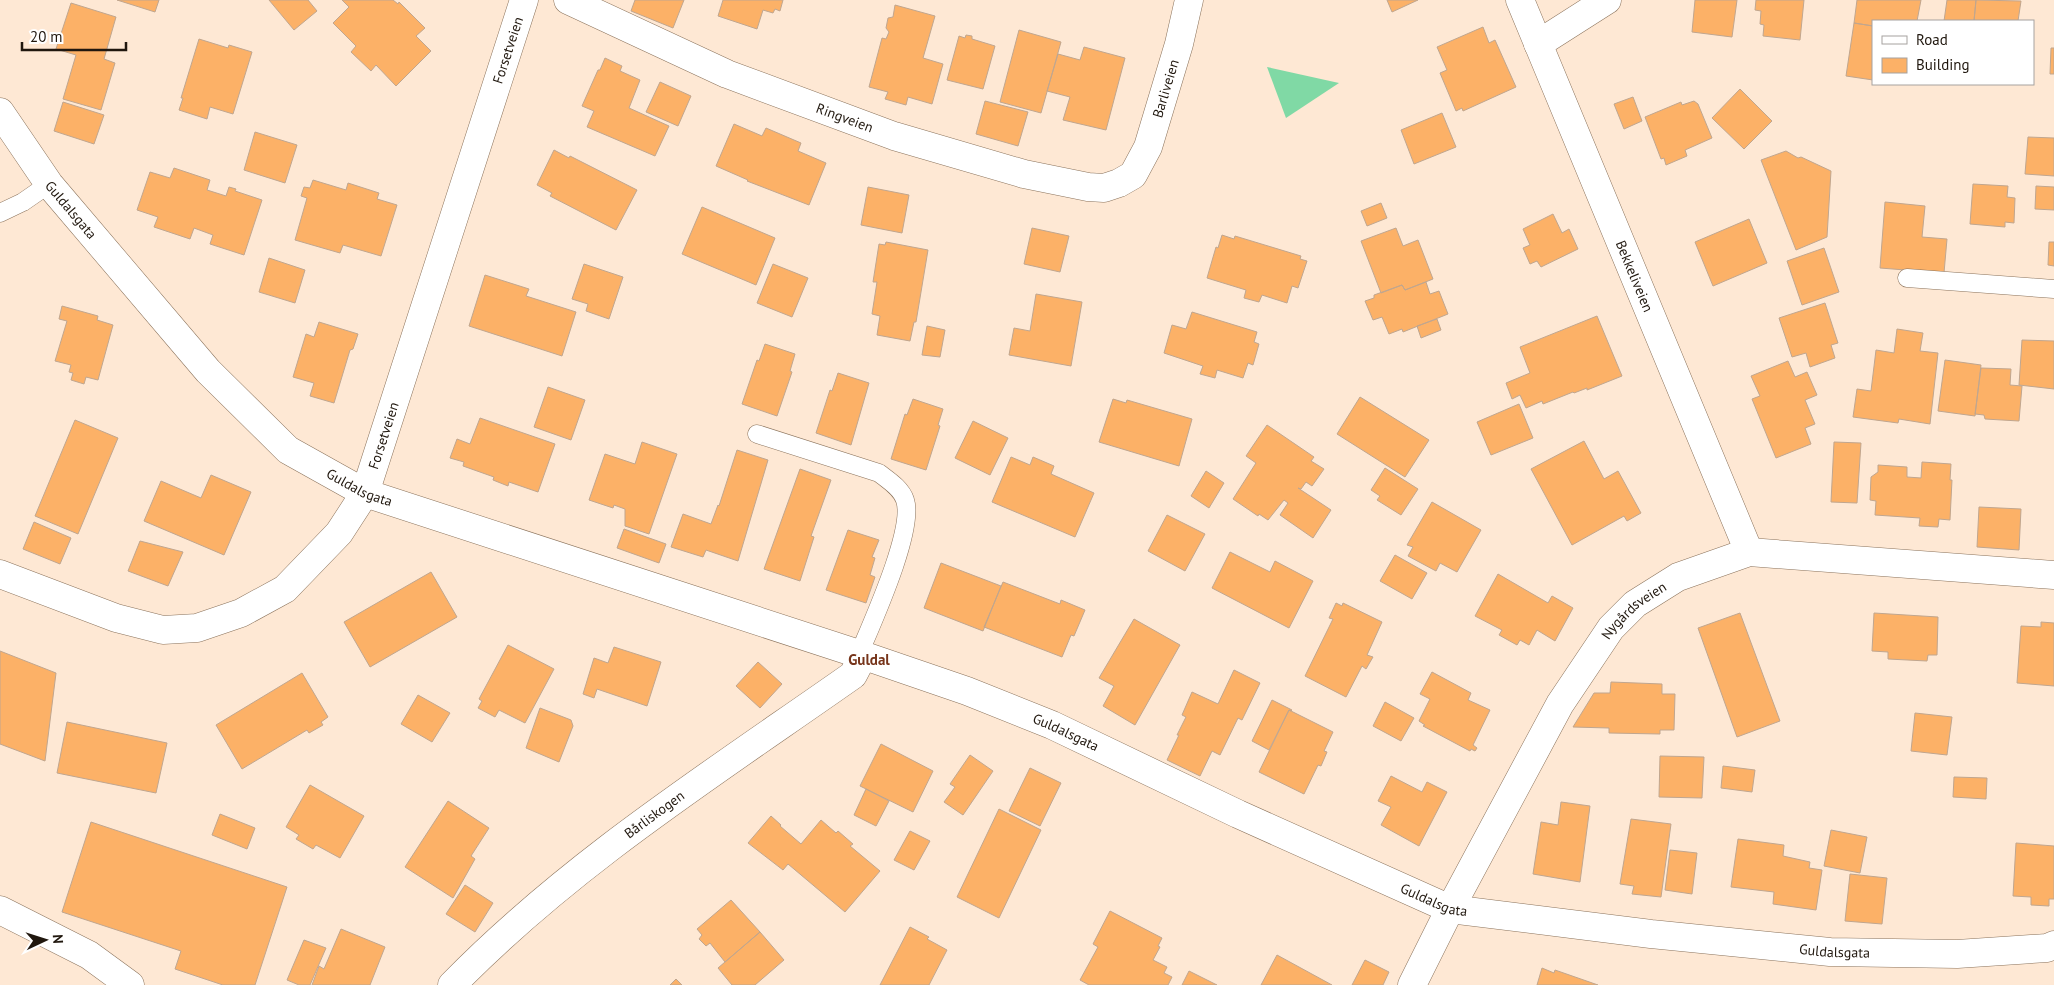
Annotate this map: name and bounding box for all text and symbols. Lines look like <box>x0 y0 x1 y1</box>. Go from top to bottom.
street label: Forsetveien <box>489 14 527 86</box>
scale bar <box>22 20 126 52</box>
legend <box>1872 20 2034 85</box>
text: 20 m <box>30 27 63 46</box>
text: Road <box>1916 30 1948 49</box>
text: Building <box>1916 55 1970 74</box>
street label: Barliveien <box>1148 57 1183 120</box>
street label: Ringveien <box>814 99 876 137</box>
street label: Guldalsgata <box>41 177 101 243</box>
street label: Bekkeliveien <box>1612 238 1657 315</box>
street label: Forsetveien <box>364 400 403 472</box>
street label: Guldalsgata <box>323 464 395 510</box>
street label: Nygårdsveien <box>1597 578 1670 643</box>
district label: Guldal <box>848 650 890 669</box>
street label: Guldalsgata <box>1030 709 1102 755</box>
street label: Bårliskogen <box>621 786 688 842</box>
street label: Guldalsgata <box>1398 879 1469 920</box>
north arrow <box>20 915 70 965</box>
text: N <box>49 934 67 944</box>
street label: Guldalsgata <box>1798 940 1870 962</box>

